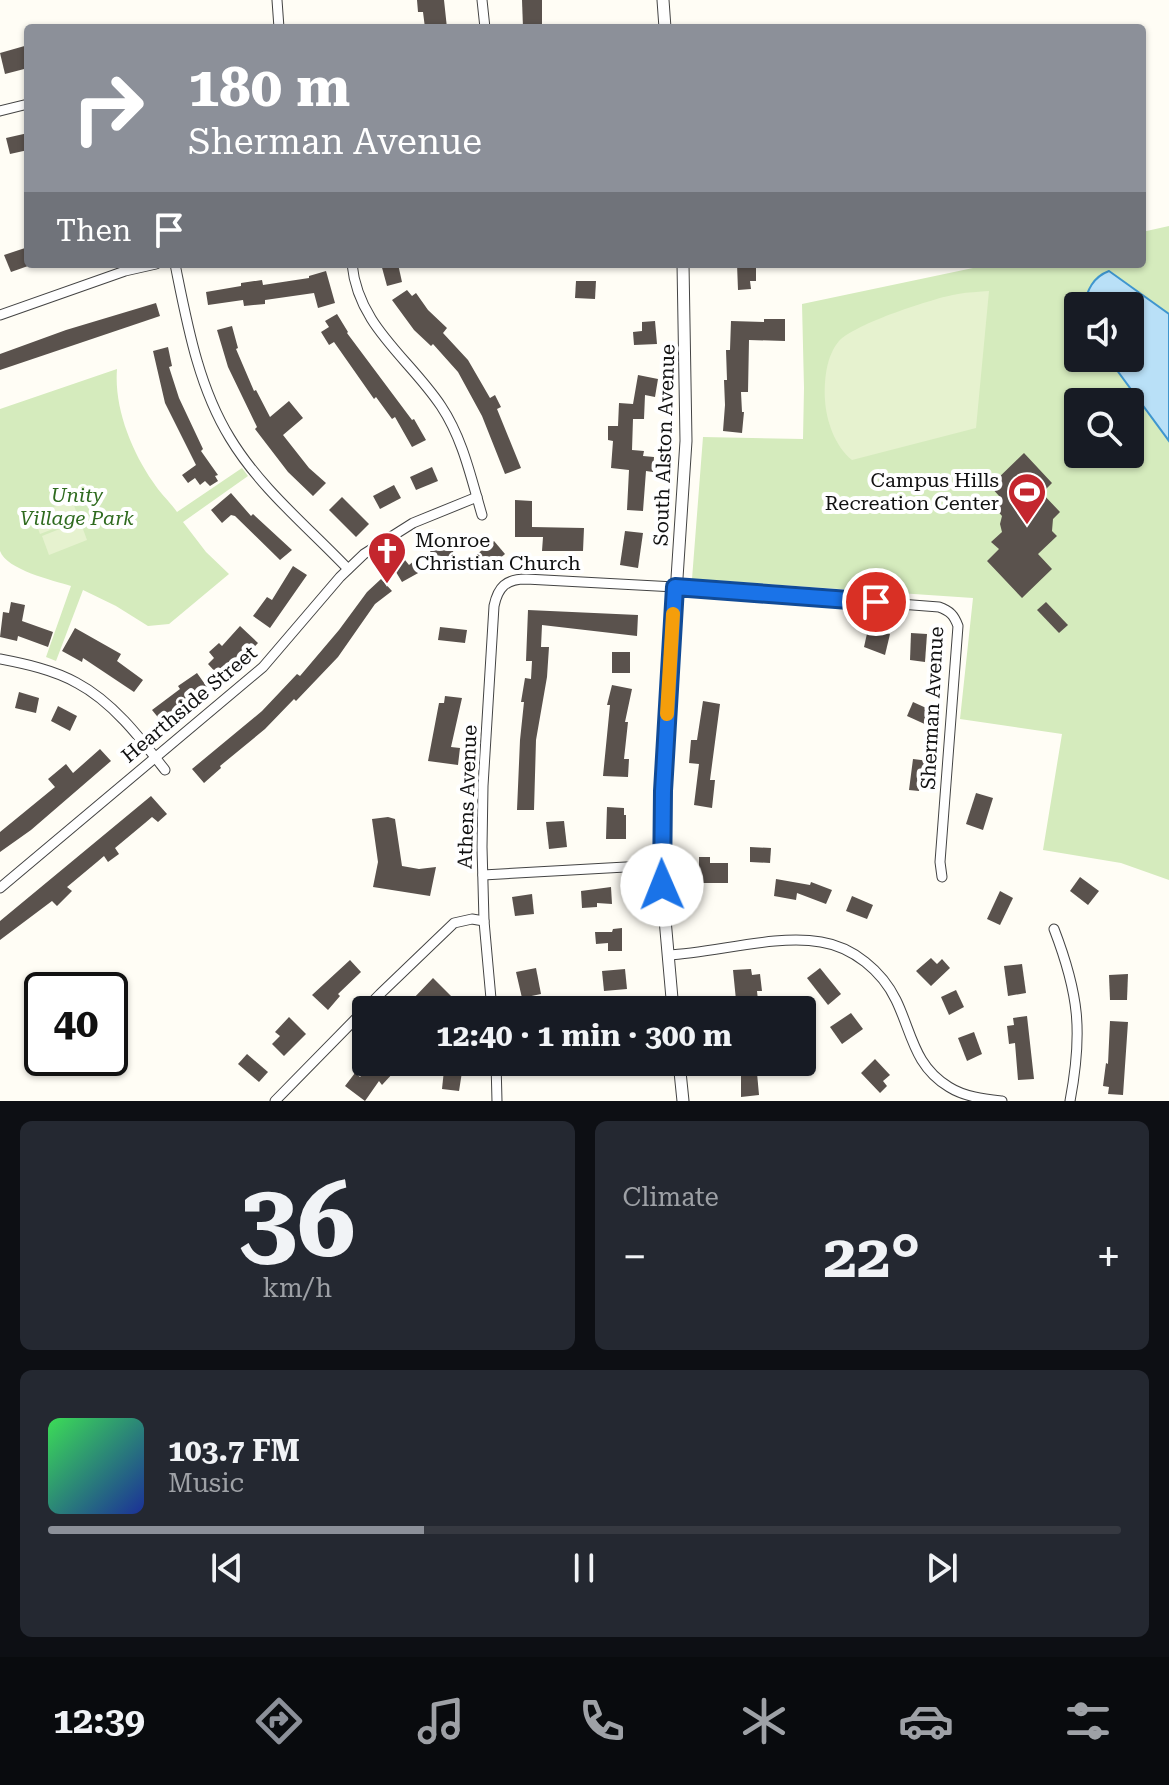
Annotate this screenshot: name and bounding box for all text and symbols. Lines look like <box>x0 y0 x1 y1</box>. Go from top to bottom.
text: 180 m <box>188 54 350 120</box>
icon: right <box>56 56 160 160</box>
text: Sherman Avenue <box>188 121 482 163</box>
icon: arrive <box>147 208 191 252</box>
text: Then <box>56 213 131 248</box>
map controls <box>1064 292 1144 468</box>
button: sound <box>1064 292 1144 372</box>
street label: South Alston Avenue <box>648 344 680 546</box>
button: search <box>1064 388 1144 468</box>
place label: Campus Hills Recreation Center <box>825 468 999 515</box>
sports icon: Campus Hills Recreation Center <box>1006 471 1048 526</box>
park label: Unity Village Park <box>20 483 134 530</box>
place label: Monroe Christian Church <box>415 528 581 575</box>
church icon: Monroe Christian Church <box>366 530 408 585</box>
pin <box>842 568 910 636</box>
icon: arrive <box>854 580 898 624</box>
street label: Sherman Avenue <box>916 626 948 790</box>
street label: Hearthside Street <box>116 640 262 768</box>
street label: Athens Avenue <box>452 724 482 870</box>
position arrow <box>620 843 704 927</box>
speed limit sign: 40 <box>24 972 128 1076</box>
text: 12:40 · 1 min · 300 m <box>436 1018 732 1053</box>
text: 36 <box>239 1160 355 1281</box>
text: Climate <box>623 1182 719 1212</box>
text: 22° <box>823 1221 920 1292</box>
text: − <box>623 1231 647 1283</box>
text: + <box>1096 1231 1121 1283</box>
text: km/h <box>262 1273 332 1303</box>
text: 103.7 FM <box>168 1433 300 1468</box>
text: Music <box>168 1468 244 1498</box>
icon: previous <box>205 1546 249 1590</box>
icon: pause <box>562 1546 606 1590</box>
icon: next <box>920 1546 964 1590</box>
icon: directions <box>251 1693 307 1749</box>
icon: music <box>413 1693 469 1749</box>
icon: phone <box>574 1693 630 1749</box>
icon: climate <box>736 1693 792 1749</box>
icon: car <box>898 1693 954 1749</box>
icon: filters <box>1060 1693 1116 1749</box>
text: 12:39 <box>53 1700 145 1742</box>

